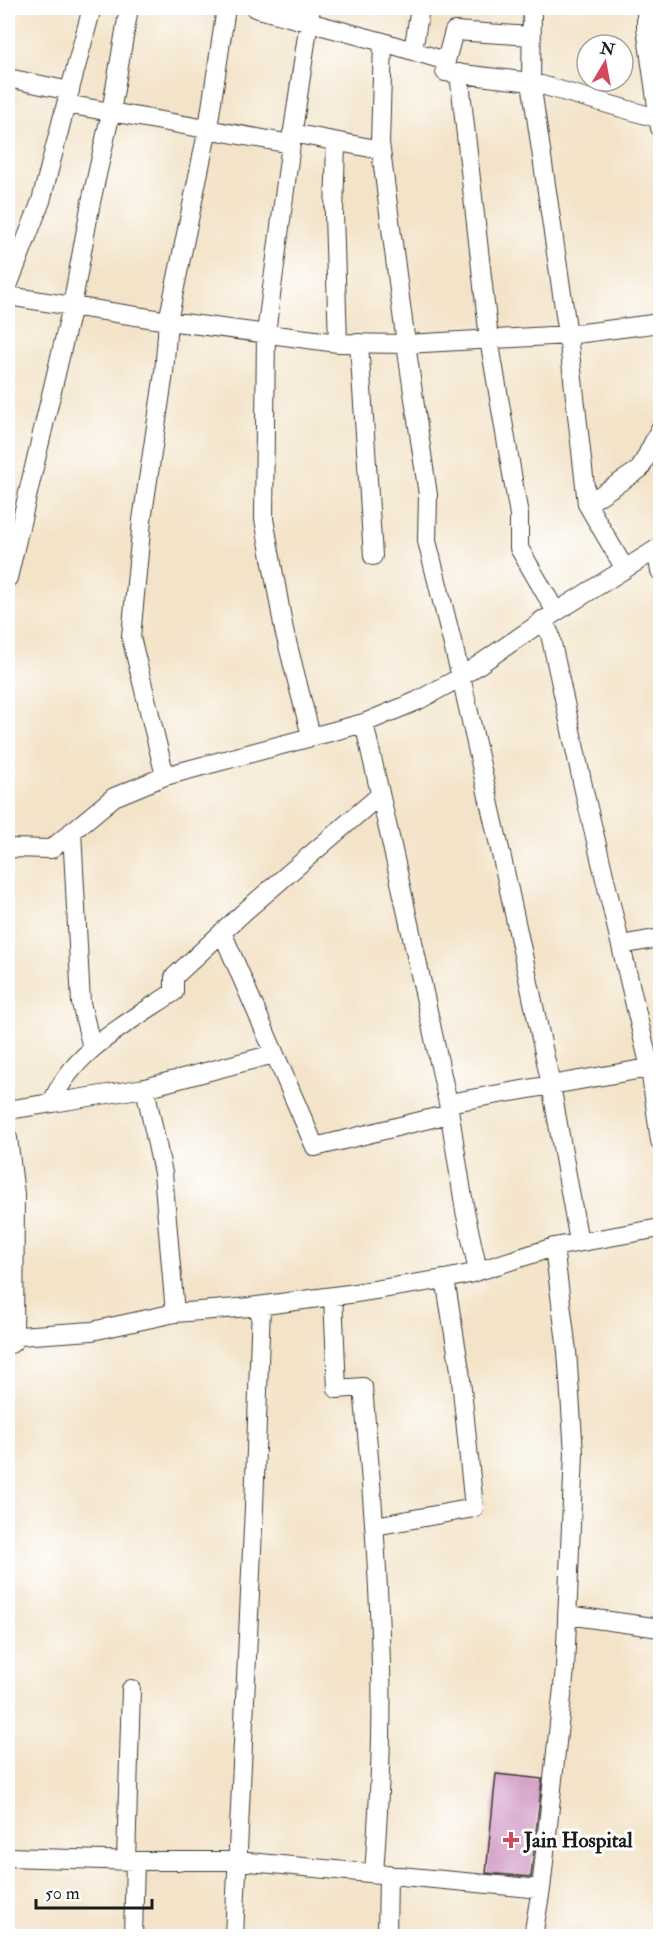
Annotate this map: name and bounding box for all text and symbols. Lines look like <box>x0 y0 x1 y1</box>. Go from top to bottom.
north arrow <box>575 33 635 93</box>
text: N <box>598 38 617 60</box>
place label: Jain Hospital <box>523 1827 633 1854</box>
marker: Jain Hospital <box>502 1831 520 1849</box>
scale bar <box>36 1872 152 1910</box>
text: 50 m <box>45 1882 80 1905</box>

